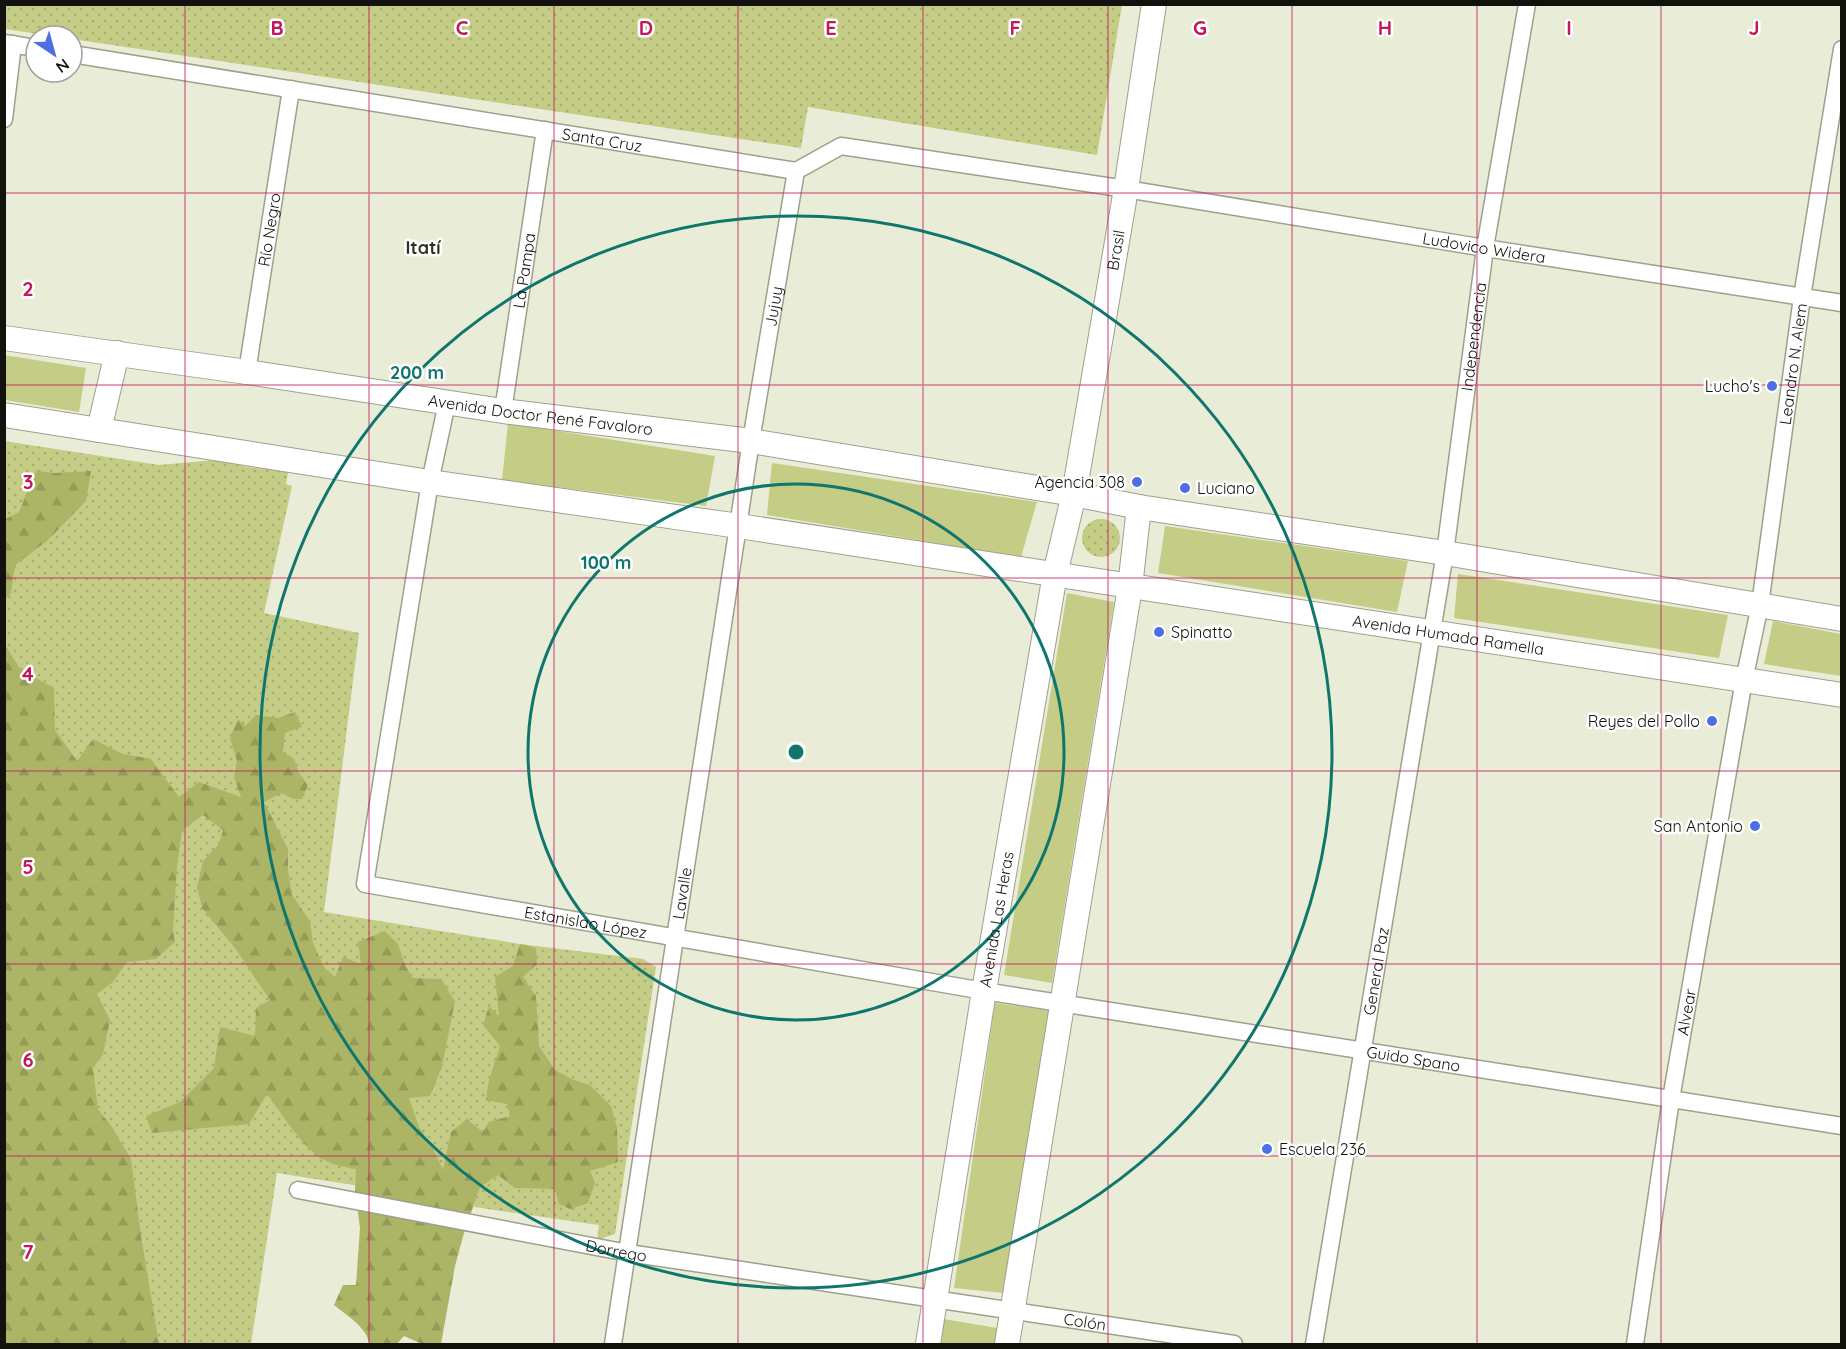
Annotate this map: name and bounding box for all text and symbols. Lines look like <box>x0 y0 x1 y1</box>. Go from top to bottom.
text: B <box>270 15 284 40</box>
text: C <box>456 15 469 40</box>
text: D <box>639 15 653 40</box>
text: E <box>825 15 837 40</box>
text: F <box>1009 15 1021 40</box>
text: G <box>1193 15 1207 40</box>
text: H <box>1378 15 1392 40</box>
text: I <box>1566 15 1572 40</box>
text: J <box>1748 15 1760 40</box>
north arrow <box>24 24 84 84</box>
text: N <box>52 55 73 78</box>
street label: Santa Cruz <box>561 123 644 156</box>
street label: Río Negro <box>254 191 285 268</box>
street label: Brasil <box>1102 228 1129 272</box>
street label: Ludovico Widera <box>1421 228 1547 267</box>
street label: La Pampa <box>509 232 539 310</box>
district label: Itatí <box>405 236 441 259</box>
text: 2 <box>22 276 34 301</box>
street label: Independencia <box>1456 281 1490 392</box>
street label: Jujuy <box>760 285 787 328</box>
street label: Leandro N. Alem <box>1775 302 1811 426</box>
text: 200 m <box>390 361 444 384</box>
place label: Lucho's <box>1705 376 1760 396</box>
marker: Lucho's <box>1765 379 1779 393</box>
street label: Avenida Doctor René Favaloro <box>427 390 654 439</box>
text: 3 <box>23 469 33 494</box>
place label: Agencia 308 <box>1034 472 1125 492</box>
marker: Agencia 308 <box>1130 475 1144 489</box>
place label: Luciano <box>1197 478 1255 498</box>
marker: Luciano <box>1178 481 1192 495</box>
text: 100 m <box>581 551 631 574</box>
street label: Avenida Humada Ramella <box>1351 610 1546 659</box>
place label: Spinatto <box>1171 622 1233 642</box>
marker: Spinatto <box>1152 625 1166 639</box>
text: 4 <box>22 661 34 686</box>
place label: Reyes del Pollo <box>1588 711 1700 731</box>
marker: Reyes del Pollo <box>1705 714 1719 728</box>
centre of rings <box>786 742 806 762</box>
place label: San Antonio <box>1654 816 1743 836</box>
marker: San Antonio <box>1748 819 1762 833</box>
street label: Avenida Las Heras <box>975 850 1018 989</box>
text: 5 <box>22 854 34 879</box>
street label: Lavalle <box>668 866 696 921</box>
street label: Estanislao López <box>523 902 648 943</box>
street label: General Paz <box>1359 926 1393 1017</box>
street label: Alvear <box>1672 987 1700 1037</box>
street label: Guido Spano <box>1365 1041 1462 1076</box>
text: 6 <box>22 1047 34 1072</box>
place label: Escuela 236 <box>1279 1139 1366 1159</box>
marker: Escuela 236 <box>1260 1142 1274 1156</box>
street label: Dorrego <box>584 1235 648 1266</box>
text: 7 <box>23 1239 34 1264</box>
street label: Colón <box>1062 1309 1108 1335</box>

